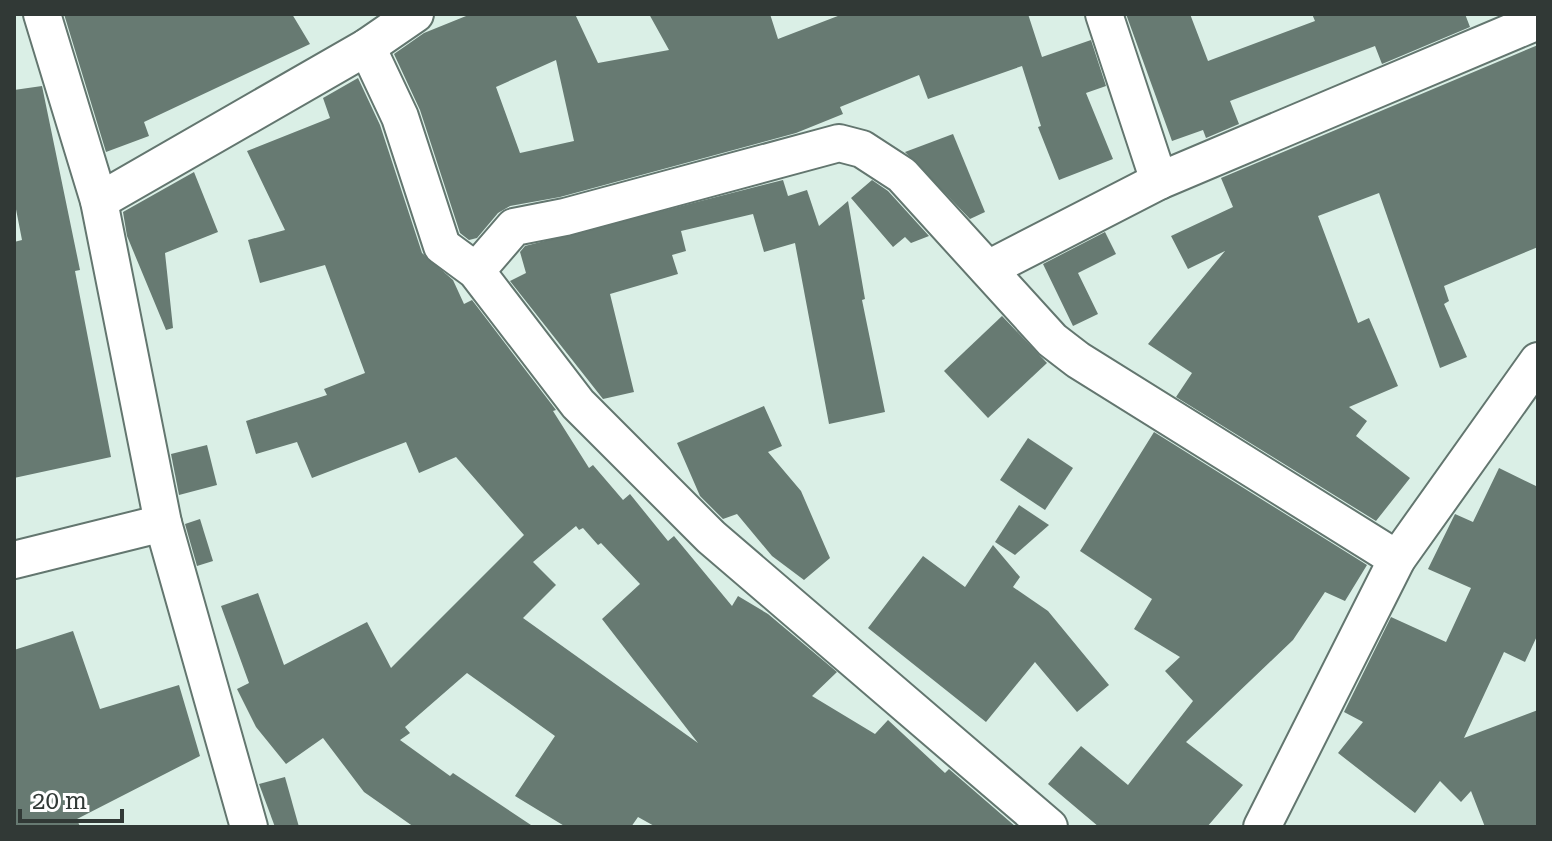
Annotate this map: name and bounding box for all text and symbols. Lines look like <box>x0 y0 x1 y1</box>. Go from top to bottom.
scale bar <box>20 773 122 823</box>
text: 20 m <box>32 787 87 815</box>

